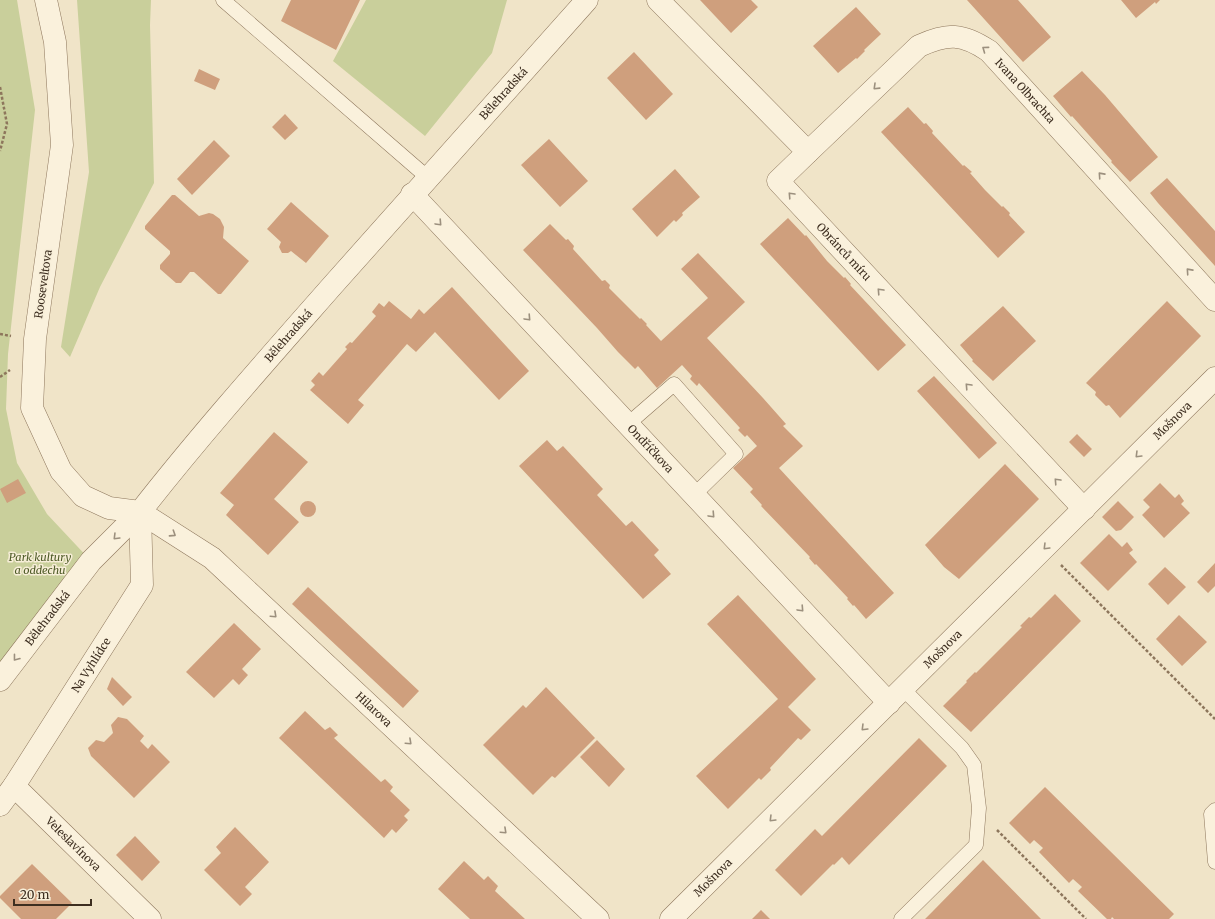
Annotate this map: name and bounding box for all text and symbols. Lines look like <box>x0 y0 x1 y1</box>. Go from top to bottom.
one-way arrow <box>982 46 989 53</box>
street label: Ivana Olbrachta <box>992 55 1058 126</box>
street label: Bělehradská <box>476 64 530 122</box>
one-way arrow <box>873 82 881 90</box>
one-way arrow <box>1099 172 1106 180</box>
one-way arrow <box>789 193 796 200</box>
one-way arrow <box>434 218 441 226</box>
street label: Obránců míru <box>814 220 874 284</box>
street label: Rooseveltova <box>31 248 55 319</box>
one-way arrow <box>1186 268 1194 276</box>
one-way arrow <box>878 288 885 295</box>
street label: Bělehradská <box>261 306 315 365</box>
one-way arrow <box>523 313 530 320</box>
one-way arrow <box>966 383 973 390</box>
street label: Mošnova <box>1150 398 1194 442</box>
street label: Ondříčkova <box>625 422 677 476</box>
one-way arrow <box>1135 450 1143 458</box>
one-way arrow <box>1054 478 1062 486</box>
one-way arrow <box>707 510 714 517</box>
one-way arrow <box>169 529 176 537</box>
one-way arrow <box>113 532 121 540</box>
one-way arrow <box>1043 542 1051 550</box>
park label: Park kultury a oddechu <box>9 550 71 577</box>
street label: Bělehradská <box>22 588 73 648</box>
one-way arrow <box>796 605 803 612</box>
one-way arrow <box>269 610 276 617</box>
street label: Mošnova <box>920 627 965 671</box>
street label: Na Vyhlídce <box>68 635 114 695</box>
one-way arrow <box>14 654 21 661</box>
street label: Hilarova <box>353 689 395 730</box>
one-way arrow <box>861 723 869 731</box>
one-way arrow <box>404 738 412 745</box>
street label: Veleslavínova <box>42 813 104 874</box>
one-way arrow <box>769 814 777 822</box>
one-way arrow <box>499 826 507 834</box>
street label: Mošnova <box>691 855 735 899</box>
scale bar <box>14 881 91 907</box>
text: 20 m <box>20 887 49 902</box>

